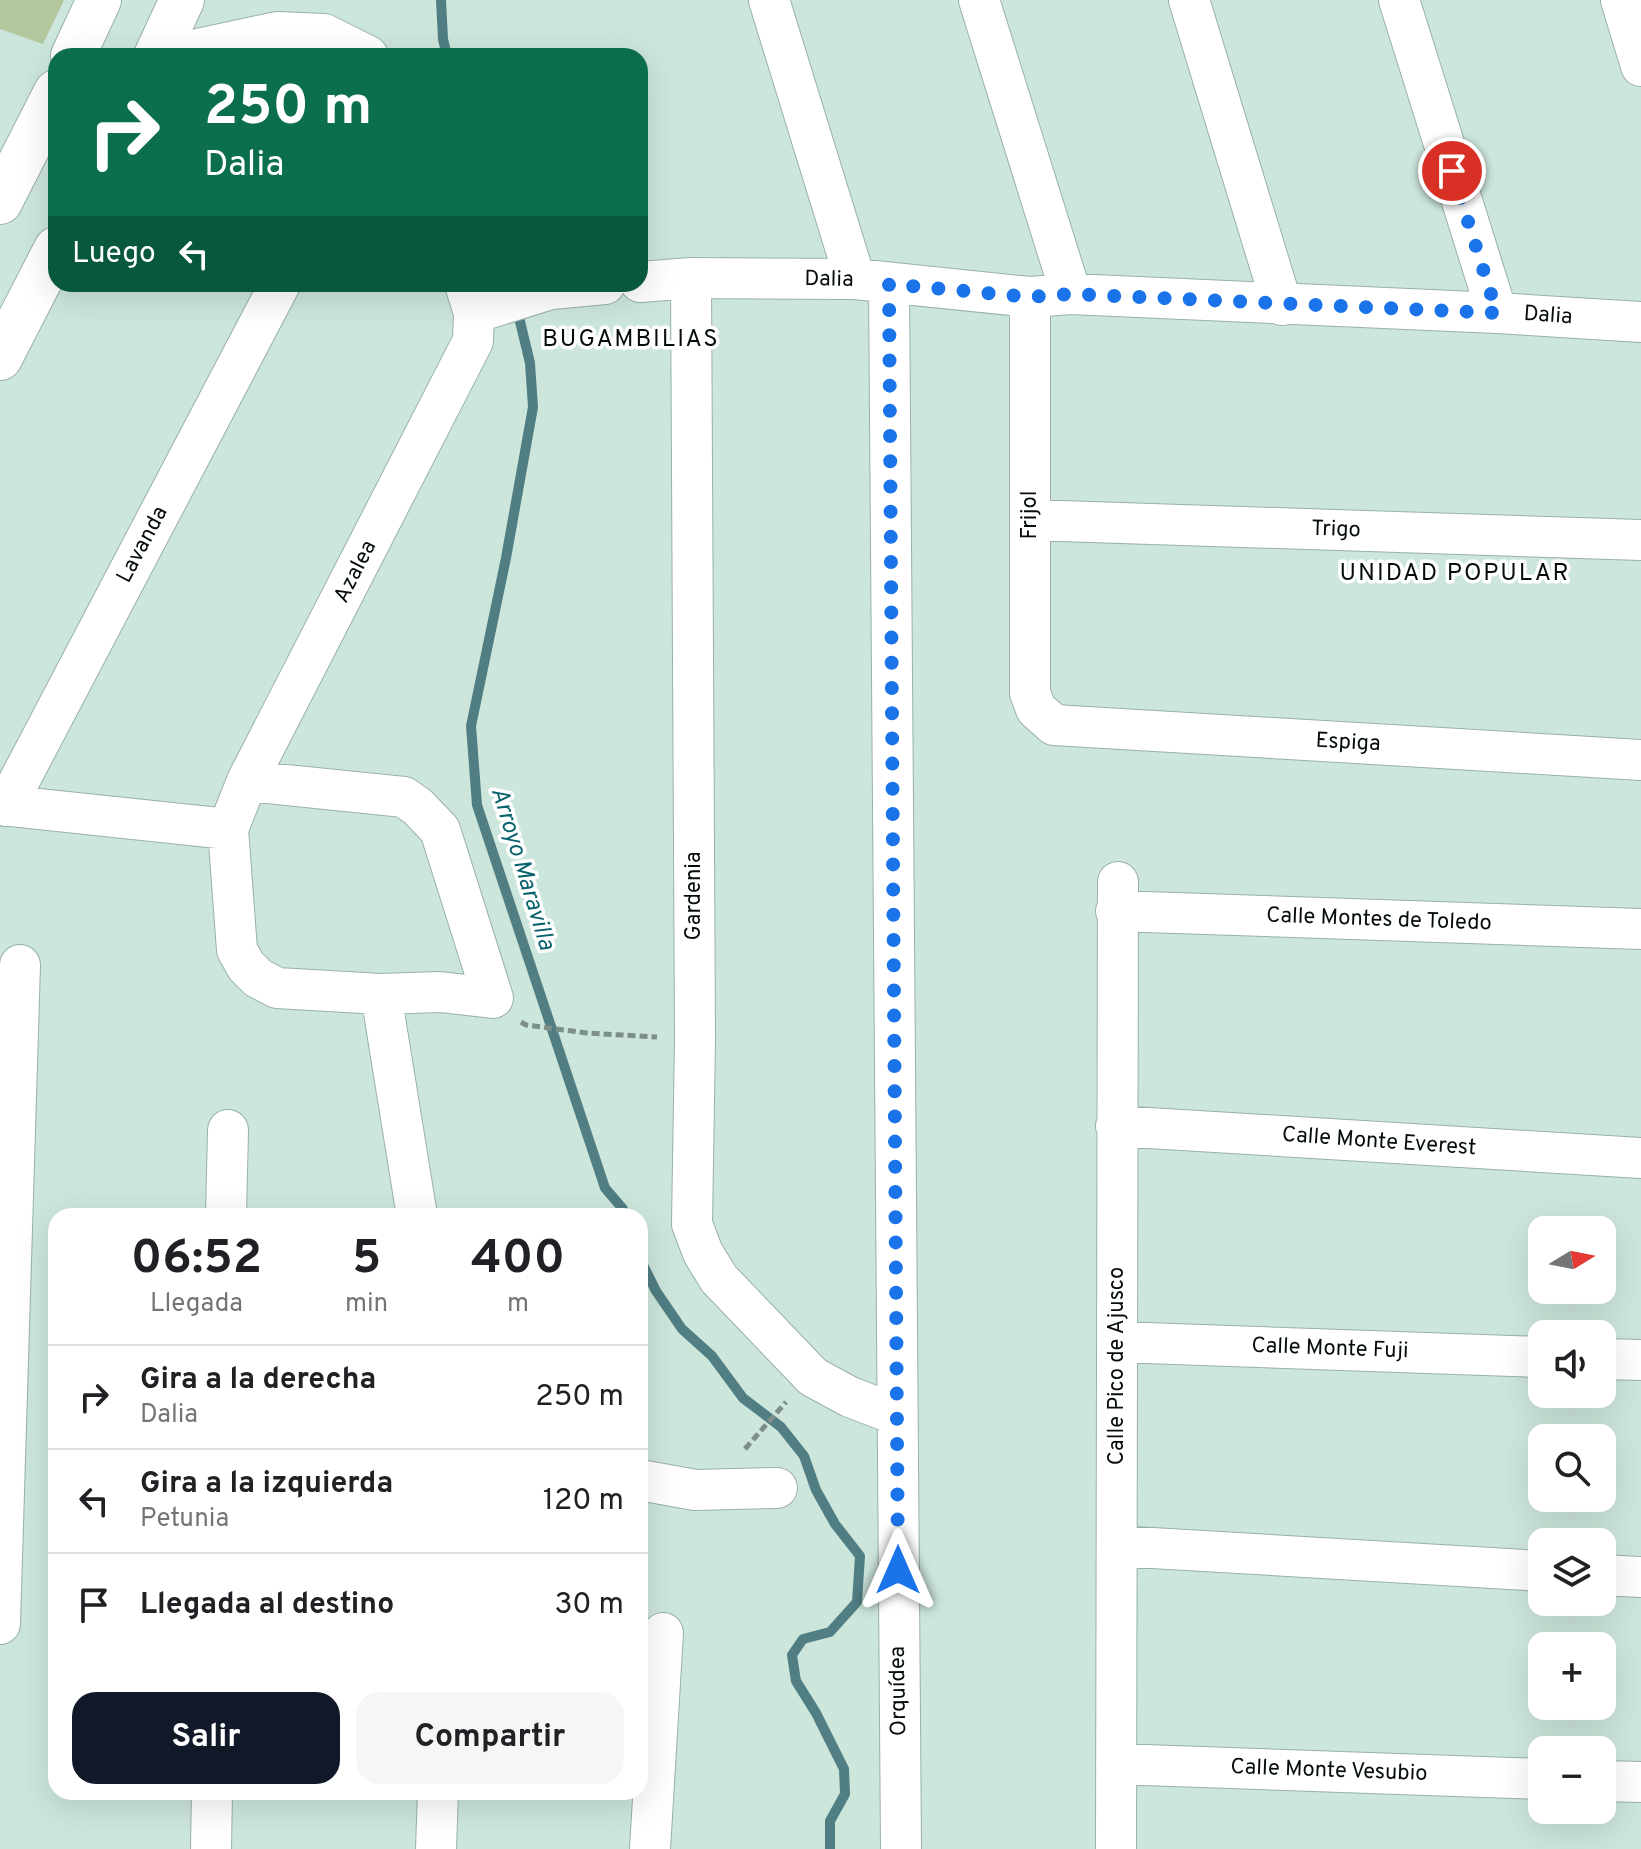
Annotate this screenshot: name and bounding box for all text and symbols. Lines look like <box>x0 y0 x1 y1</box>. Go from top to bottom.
text: 250 m <box>204 74 372 144</box>
icon: right <box>72 80 176 184</box>
pin <box>1418 137 1486 205</box>
text: Dalia <box>204 143 284 189</box>
icon: arrive <box>1430 149 1474 193</box>
icon: left <box>172 232 216 276</box>
text: Luego <box>72 236 156 273</box>
street label: Dalia <box>804 266 854 294</box>
street label: Dalia <box>1523 301 1573 331</box>
district label: BUGAMBILIAS <box>542 325 720 355</box>
street label: Frijol <box>1017 490 1044 540</box>
street label: Lavanda <box>112 502 174 588</box>
street label: Trigo <box>1311 516 1361 544</box>
street label: Azalea <box>329 536 383 608</box>
district label: UNIDAD POPULAR <box>1340 559 1570 589</box>
street label: Espiga <box>1315 728 1381 758</box>
water label: Arroyo Maravilla <box>483 784 561 955</box>
street label: Gardenia <box>681 852 708 940</box>
street label: Calle Montes de Toledo <box>1266 903 1492 937</box>
street label: Calle Monte Everest <box>1281 1122 1477 1162</box>
north arrow <box>1528 1216 1616 1304</box>
map controls <box>1528 1216 1616 1824</box>
text: 06:52 <box>131 1230 262 1290</box>
text: 5 <box>352 1230 381 1290</box>
text: 400 <box>471 1230 565 1290</box>
street label: Calle Pico de Ajusco <box>1104 1267 1131 1465</box>
text: Llegada <box>150 1288 243 1321</box>
text: min <box>345 1288 388 1321</box>
text: m <box>507 1288 529 1321</box>
button: sound <box>1528 1320 1616 1408</box>
street label: Calle Monte Fuji <box>1251 1333 1409 1365</box>
text: Gira a la derecha <box>140 1362 376 1399</box>
icon: right <box>72 1375 116 1419</box>
text: 250 m <box>535 1379 624 1416</box>
text: Dalia <box>140 1399 198 1432</box>
button: search <box>1528 1424 1616 1512</box>
text: Gira a la izquierda <box>140 1466 393 1503</box>
icon: left <box>72 1479 116 1523</box>
text: 120 m <box>543 1483 624 1520</box>
text: Petunia <box>140 1503 229 1536</box>
position arrow <box>856 1528 940 1612</box>
button: layers <box>1528 1528 1616 1616</box>
icon: arrive <box>72 1583 116 1627</box>
text: Llegada al destino <box>140 1587 394 1624</box>
text: 30 m <box>555 1587 624 1624</box>
button: + <box>1528 1632 1616 1720</box>
street label: Orquídea <box>885 1646 913 1736</box>
button: Salir <box>72 1692 340 1784</box>
button: Compartir <box>356 1692 624 1784</box>
button: − <box>1528 1736 1616 1824</box>
street label: Calle Monte Vesubio <box>1230 1754 1428 1788</box>

